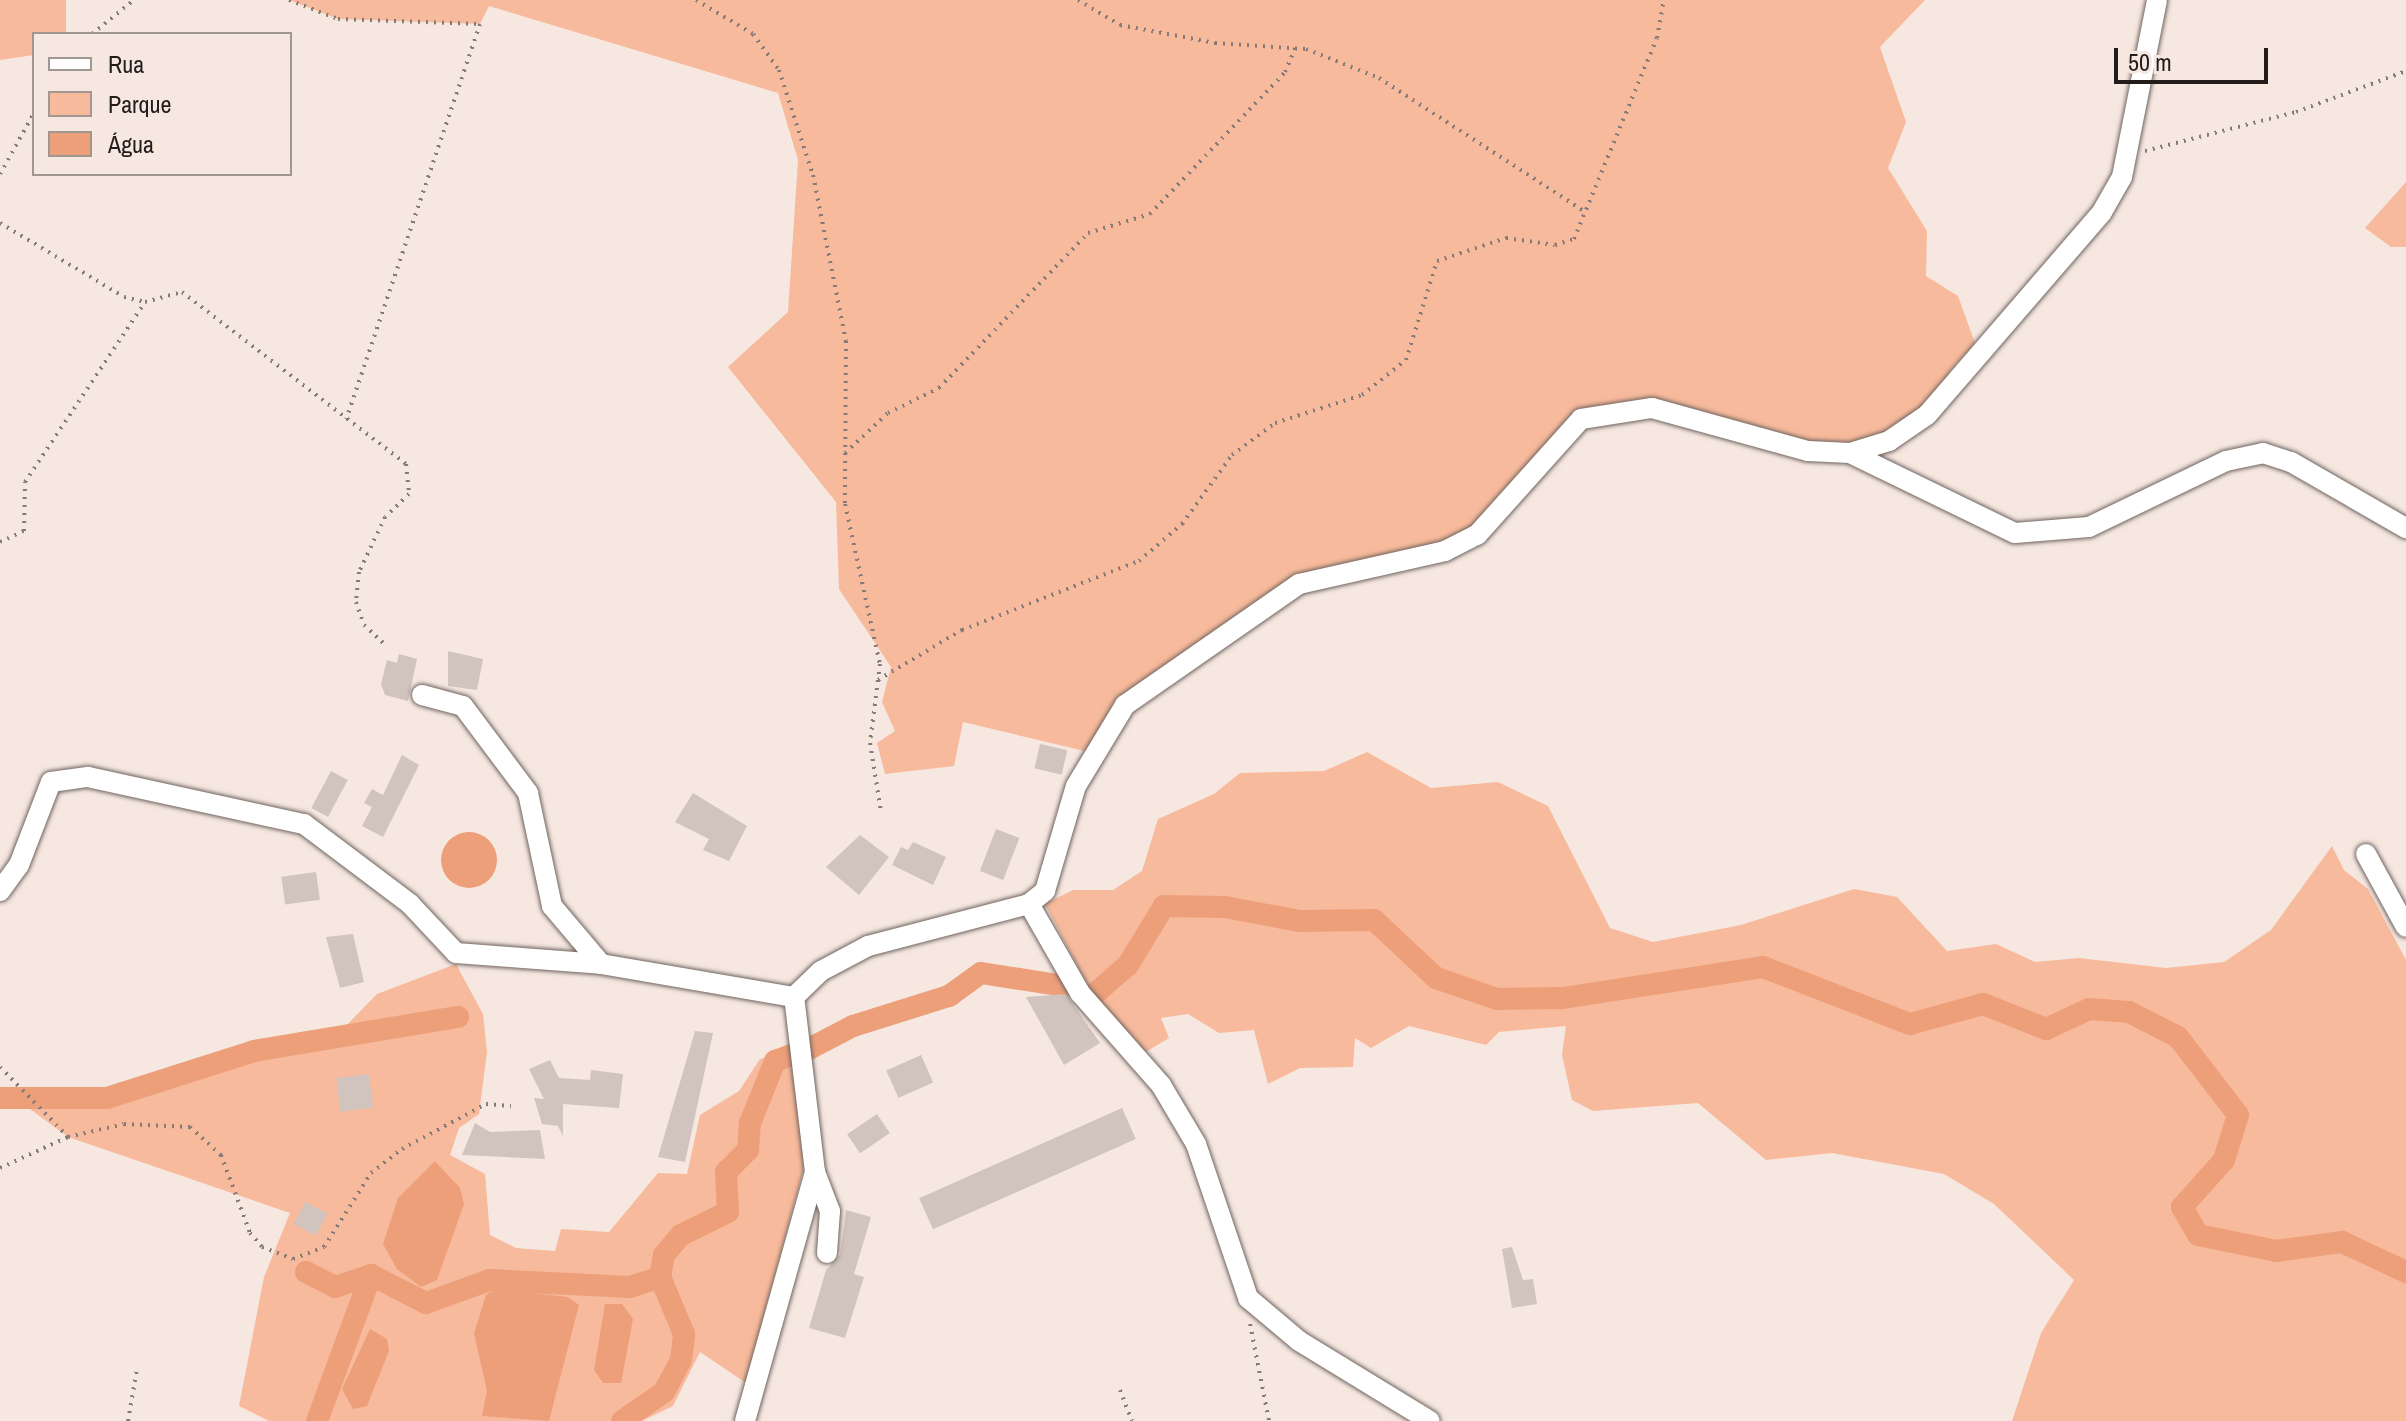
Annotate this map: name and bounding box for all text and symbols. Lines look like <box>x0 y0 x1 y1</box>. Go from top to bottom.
legend <box>32 32 292 176</box>
scale bar <box>2118 32 2272 82</box>
text: 50 m <box>2128 46 2172 78</box>
text: Rua <box>108 48 144 80</box>
text: Parque <box>108 88 171 120</box>
text: Água <box>108 128 154 160</box>

